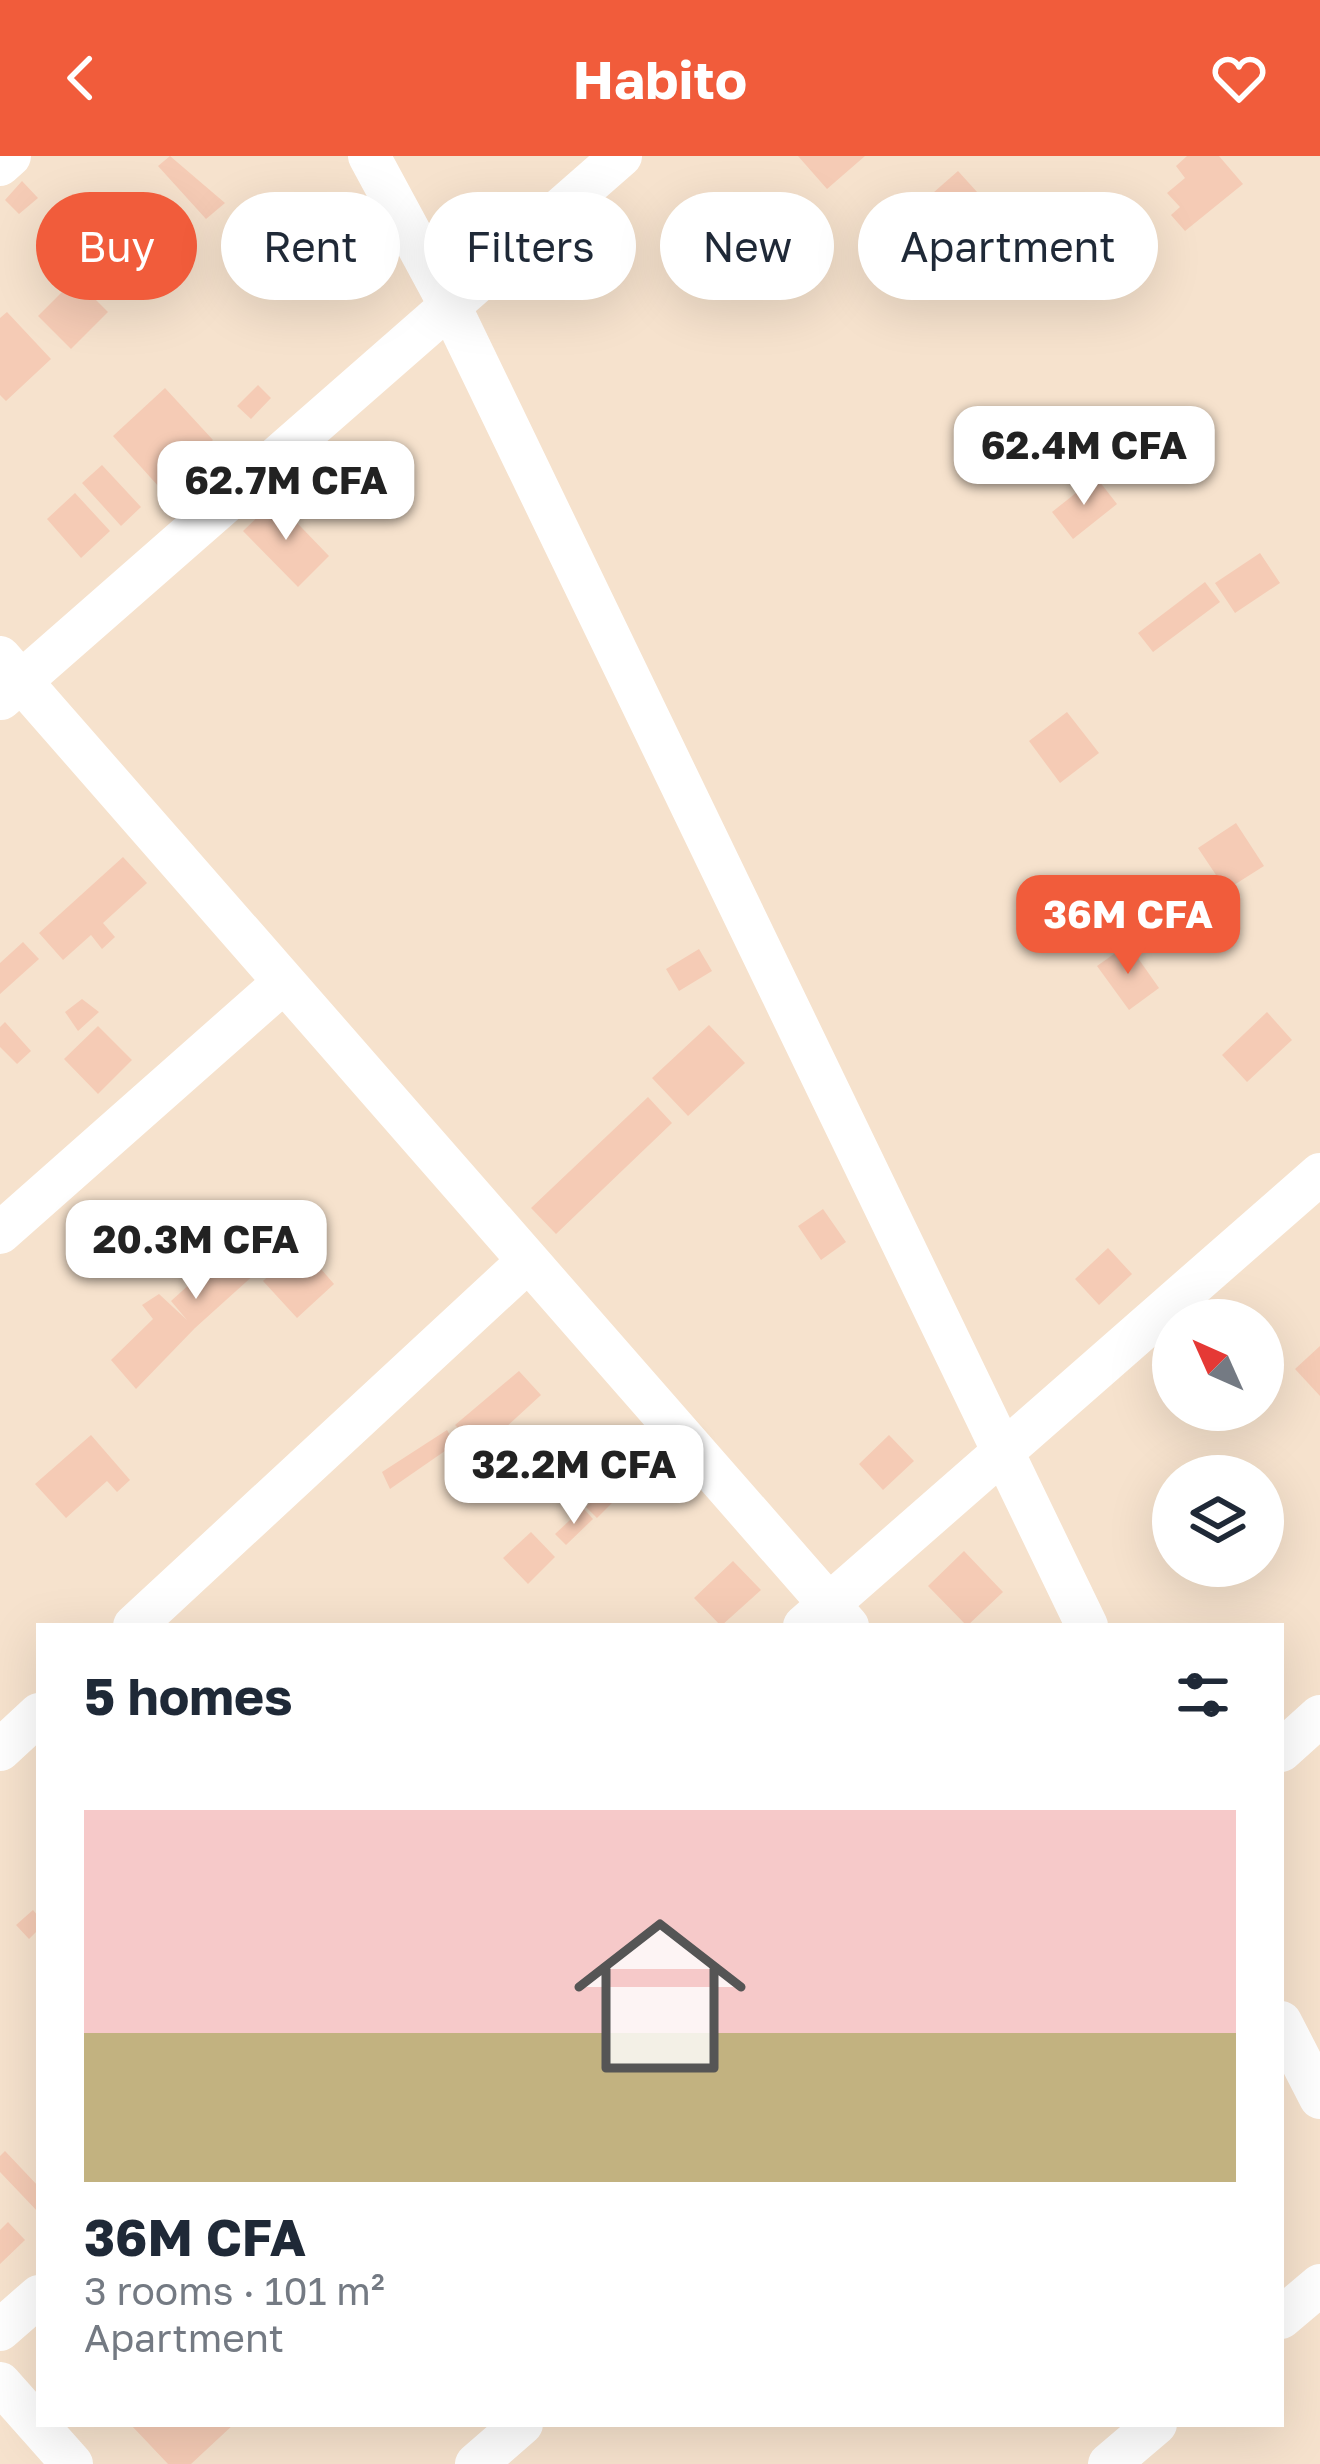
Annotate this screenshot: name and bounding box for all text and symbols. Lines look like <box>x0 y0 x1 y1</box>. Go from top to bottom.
icon: back <box>48 45 114 111</box>
icon: heart <box>1206 45 1272 111</box>
text: Habito <box>573 46 747 111</box>
chip: Buy <box>36 192 197 300</box>
chip: Rent <box>221 192 400 300</box>
chip: Filters <box>424 192 636 300</box>
chip: New <box>660 192 834 300</box>
chip: Apartment <box>858 192 1158 300</box>
pin: 62.4M CFA <box>947 406 1221 508</box>
text: 62.4M CFA <box>981 421 1187 468</box>
pin: 62.7M CFA <box>149 441 423 543</box>
text: 62.7M CFA <box>184 456 388 503</box>
pin: 36M CFA <box>1017 875 1239 977</box>
text: 36M CFA <box>1043 890 1213 937</box>
pin: 20.3M CFA <box>59 1200 333 1302</box>
text: 20.3M CFA <box>93 1215 299 1262</box>
north arrow <box>1152 1299 1284 1431</box>
map controls <box>1152 1299 1284 1587</box>
pin: 32.2M CFA <box>437 1425 711 1527</box>
text: 32.2M CFA <box>472 1440 676 1487</box>
button: layers <box>1152 1455 1284 1587</box>
icon: filters <box>1170 1662 1236 1728</box>
text: 5 homes <box>84 1665 293 1726</box>
icon: home <box>552 1888 768 2104</box>
text: 36M CFA <box>84 2206 306 2267</box>
text: 3 rooms · 101 m² <box>84 2267 385 2314</box>
text: Apartment <box>84 2314 284 2361</box>

